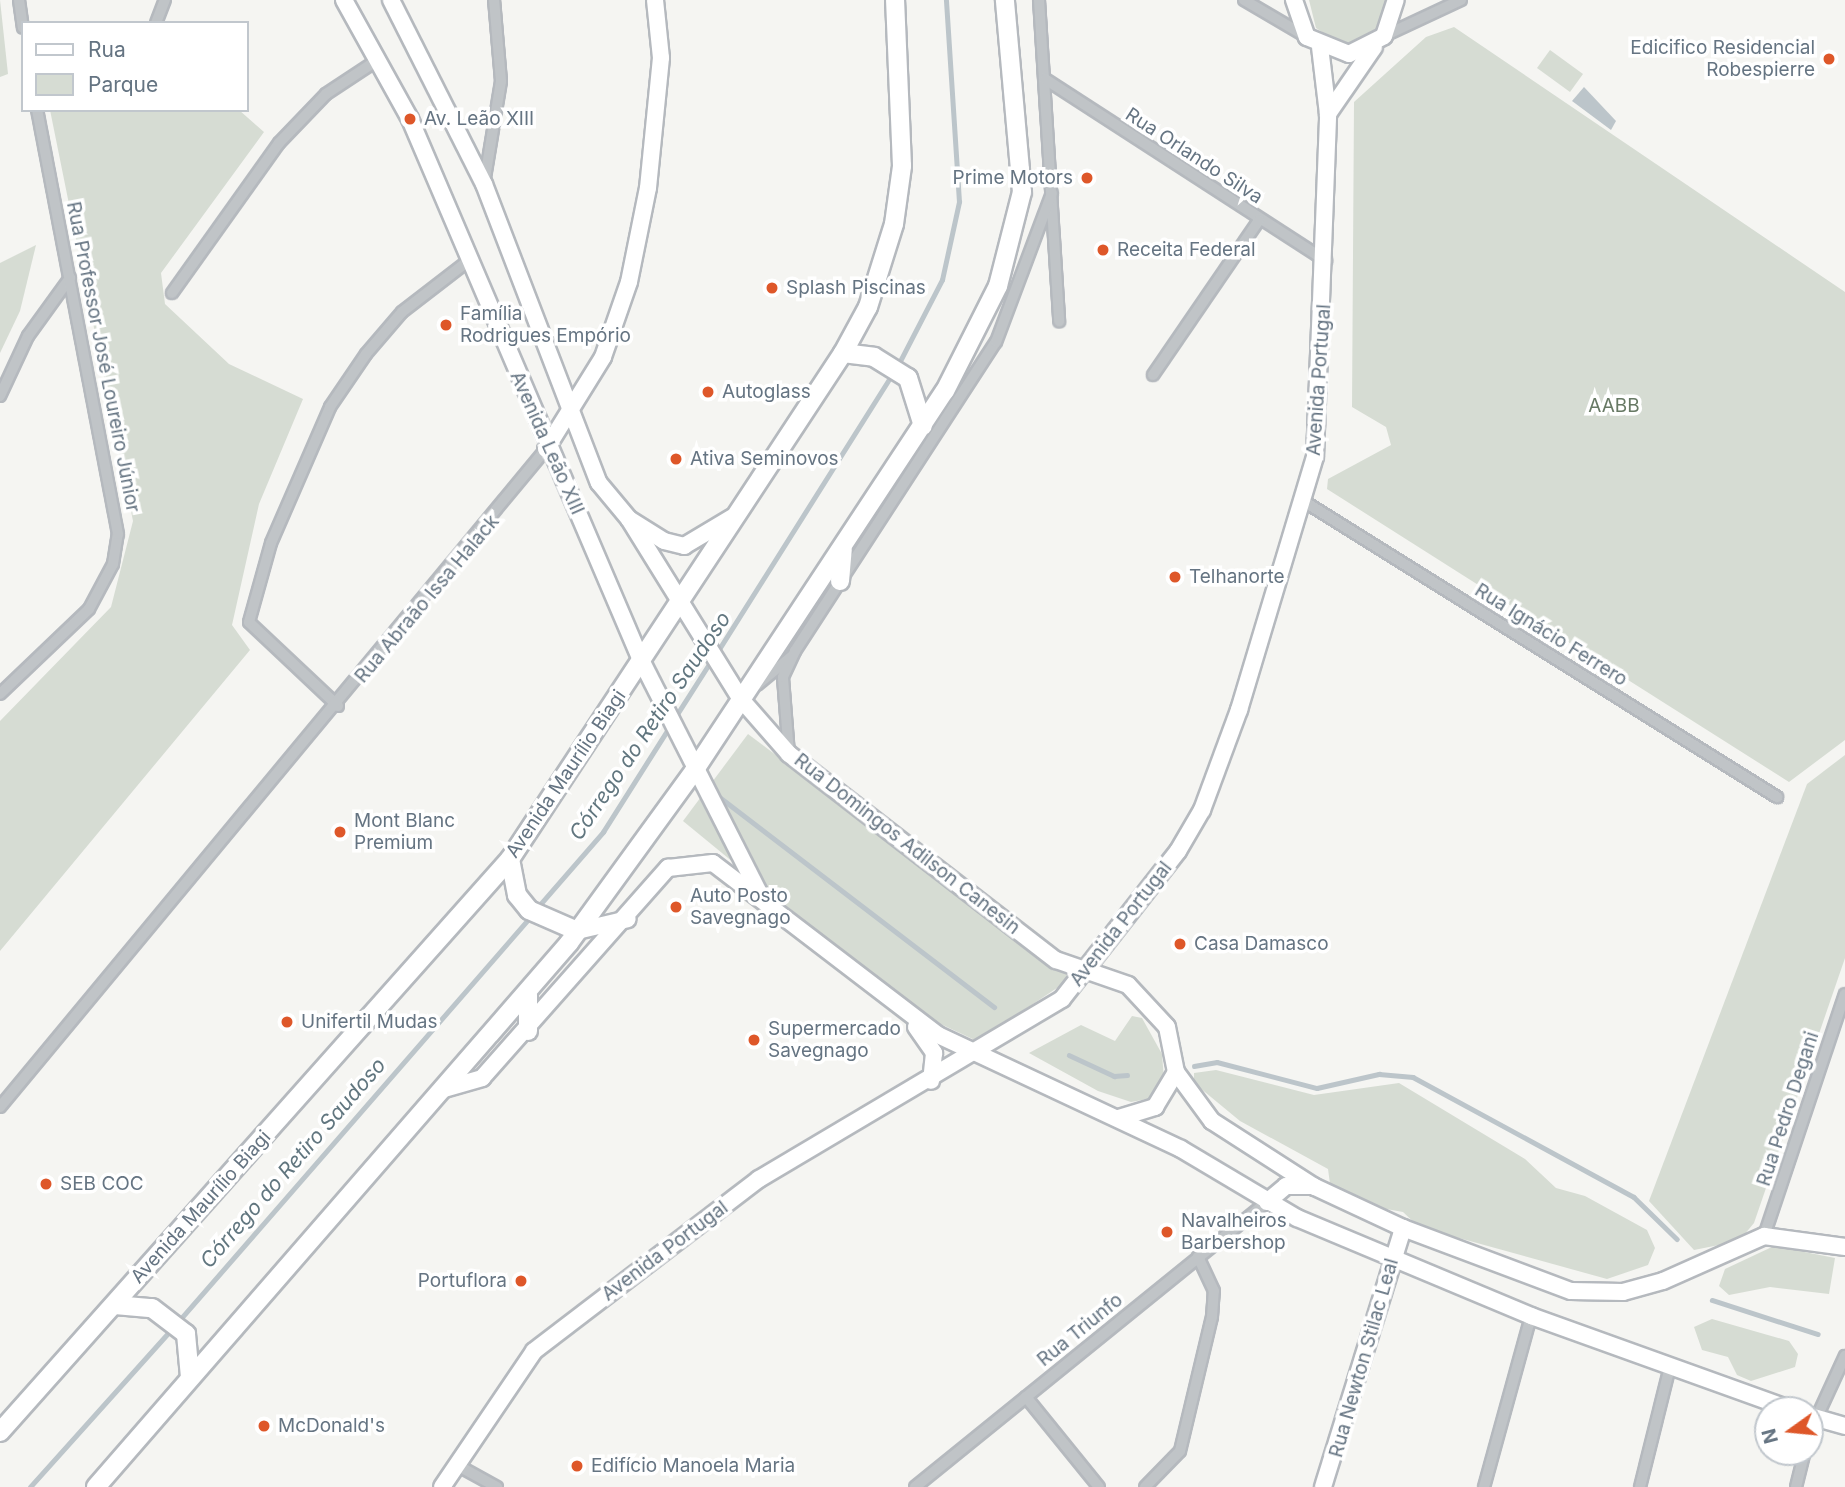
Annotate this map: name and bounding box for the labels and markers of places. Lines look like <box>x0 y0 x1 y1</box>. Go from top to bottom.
place label: Edicifico Residencial Robespierre <box>1630 37 1815 81</box>
marker: Edicifico Residencial Robespierre <box>1821 51 1837 67</box>
place label: Av. Leão XIII <box>424 108 534 130</box>
marker: Av. Leão XIII <box>402 111 418 127</box>
place label: Prime Motors <box>953 167 1073 189</box>
marker: Prime Motors <box>1079 170 1095 186</box>
place label: Receita Federal <box>1117 239 1256 261</box>
marker: Receita Federal <box>1095 242 1111 258</box>
place label: Splash Piscinas <box>786 277 926 299</box>
marker: Splash Piscinas <box>764 280 780 296</box>
place label: Família Rodrigues Empório <box>460 303 631 347</box>
marker: Família Rodrigues Empório <box>438 317 454 333</box>
place label: Autoglass <box>722 381 811 403</box>
marker: Autoglass <box>700 384 716 400</box>
place label: Ativa Seminovos <box>690 448 839 470</box>
marker: Ativa Seminovos <box>668 451 684 467</box>
place label: Telhanorte <box>1189 566 1285 588</box>
marker: Telhanorte <box>1167 569 1183 585</box>
place label: Mont Blanc Premium <box>354 810 455 854</box>
marker: Mont Blanc Premium <box>332 824 348 840</box>
place label: Auto Posto Savegnago <box>690 885 791 929</box>
marker: Auto Posto Savegnago <box>668 899 684 915</box>
place label: Casa Damasco <box>1194 933 1329 955</box>
marker: Casa Damasco <box>1172 936 1188 952</box>
place label: Unifertil Mudas <box>301 1011 437 1033</box>
marker: Unifertil Mudas <box>279 1014 295 1030</box>
place label: Supermercado Savegnago <box>768 1018 901 1062</box>
marker: Supermercado Savegnago <box>746 1032 762 1048</box>
place label: SEB COC <box>60 1173 144 1195</box>
marker: SEB COC <box>38 1176 54 1192</box>
place label: Navalheiros Barbershop <box>1181 1210 1287 1254</box>
marker: Navalheiros Barbershop <box>1159 1224 1175 1240</box>
place label: Portuflora <box>418 1270 507 1292</box>
marker: Portuflora <box>513 1273 529 1289</box>
place label: McDonald's <box>278 1415 385 1437</box>
marker: McDonald's <box>256 1418 272 1434</box>
place label: Edifício Manoela Maria <box>591 1455 795 1477</box>
marker: Edifício Manoela Maria <box>569 1458 585 1474</box>

